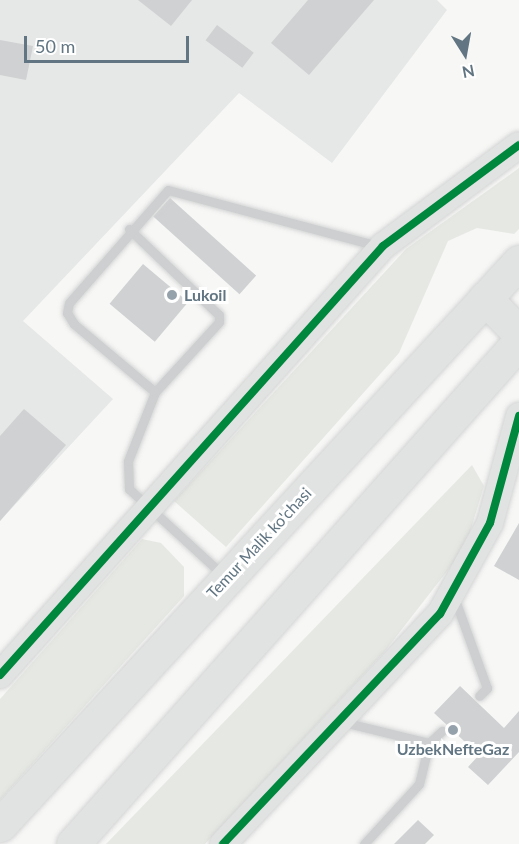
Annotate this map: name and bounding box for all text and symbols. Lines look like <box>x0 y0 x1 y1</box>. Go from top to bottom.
scale bar <box>27 24 192 62</box>
north arrow <box>435 24 495 84</box>
text: 50 m <box>35 35 75 57</box>
text: N <box>461 62 476 83</box>
place label: Lukoil <box>184 285 226 305</box>
marker: Lukoil <box>165 288 179 302</box>
street label: Temur Malik ko'chasi <box>203 483 315 603</box>
marker: UzbekNefteGaz <box>446 723 460 737</box>
place label: UzbekNefteGaz <box>397 739 509 759</box>

